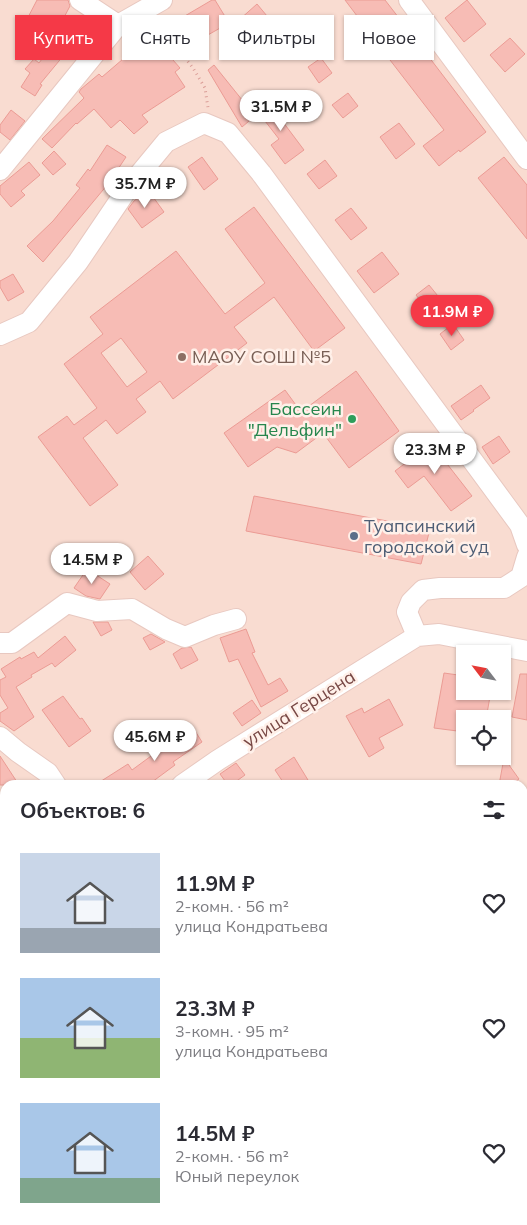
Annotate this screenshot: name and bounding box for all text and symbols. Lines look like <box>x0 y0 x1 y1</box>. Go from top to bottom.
chip: Купить <box>15 15 112 60</box>
chip: Снять <box>122 15 209 60</box>
chip: Фильтры <box>219 15 334 60</box>
chip: Новое <box>344 15 434 60</box>
pin: 31.5M ₽ <box>235 90 327 132</box>
text: 31.5M ₽ <box>251 96 311 116</box>
pin: 35.7M ₽ <box>99 166 191 209</box>
text: 35.7M ₽ <box>115 173 175 193</box>
pin: 11.9M ₽ <box>406 294 498 337</box>
text: 11.9M ₽ <box>422 301 482 321</box>
place label: МАОУ СОШ №5 <box>192 345 331 368</box>
marker: МАОУ СОШ №5 <box>176 351 188 363</box>
place label: Бассеин "Дельфин" <box>248 397 342 441</box>
marker: Бассеин "Дельфин" <box>346 413 358 425</box>
pin: 23.3M ₽ <box>389 432 481 475</box>
text: 23.3M ₽ <box>405 439 465 459</box>
place label: Туапсинский городской суд <box>364 514 489 558</box>
marker: Туапсинский городской суд <box>348 530 360 542</box>
pin: 14.5M ₽ <box>46 542 138 585</box>
text: 14.5M ₽ <box>62 549 122 569</box>
north arrow <box>456 645 511 700</box>
map controls <box>456 645 511 765</box>
street label: улица Герцена <box>238 665 359 752</box>
button: locate <box>456 710 511 765</box>
pin: 45.6M ₽ <box>109 720 201 762</box>
text: 45.6M ₽ <box>125 726 185 746</box>
icon: filters <box>480 796 508 824</box>
text: Объектов: 6 <box>20 797 145 823</box>
text: 11.9M ₽ <box>175 870 255 896</box>
icon: home <box>60 873 120 933</box>
icon: heart <box>480 889 508 917</box>
text: 2-комн. · 56 m² <box>175 896 289 916</box>
text: улица Кондратьева <box>175 916 328 936</box>
text: 23.3M ₽ <box>175 995 255 1021</box>
icon: home <box>60 998 120 1058</box>
icon: heart <box>480 1014 508 1042</box>
text: 3-комн. · 95 m² <box>175 1021 289 1041</box>
text: улица Кондратьева <box>175 1041 328 1061</box>
text: 14.5M ₽ <box>175 1120 255 1146</box>
icon: home <box>60 1123 120 1183</box>
icon: heart <box>480 1139 508 1167</box>
text: 2-комн. · 56 m² <box>175 1146 289 1166</box>
text: Юный переулок <box>175 1166 299 1186</box>

